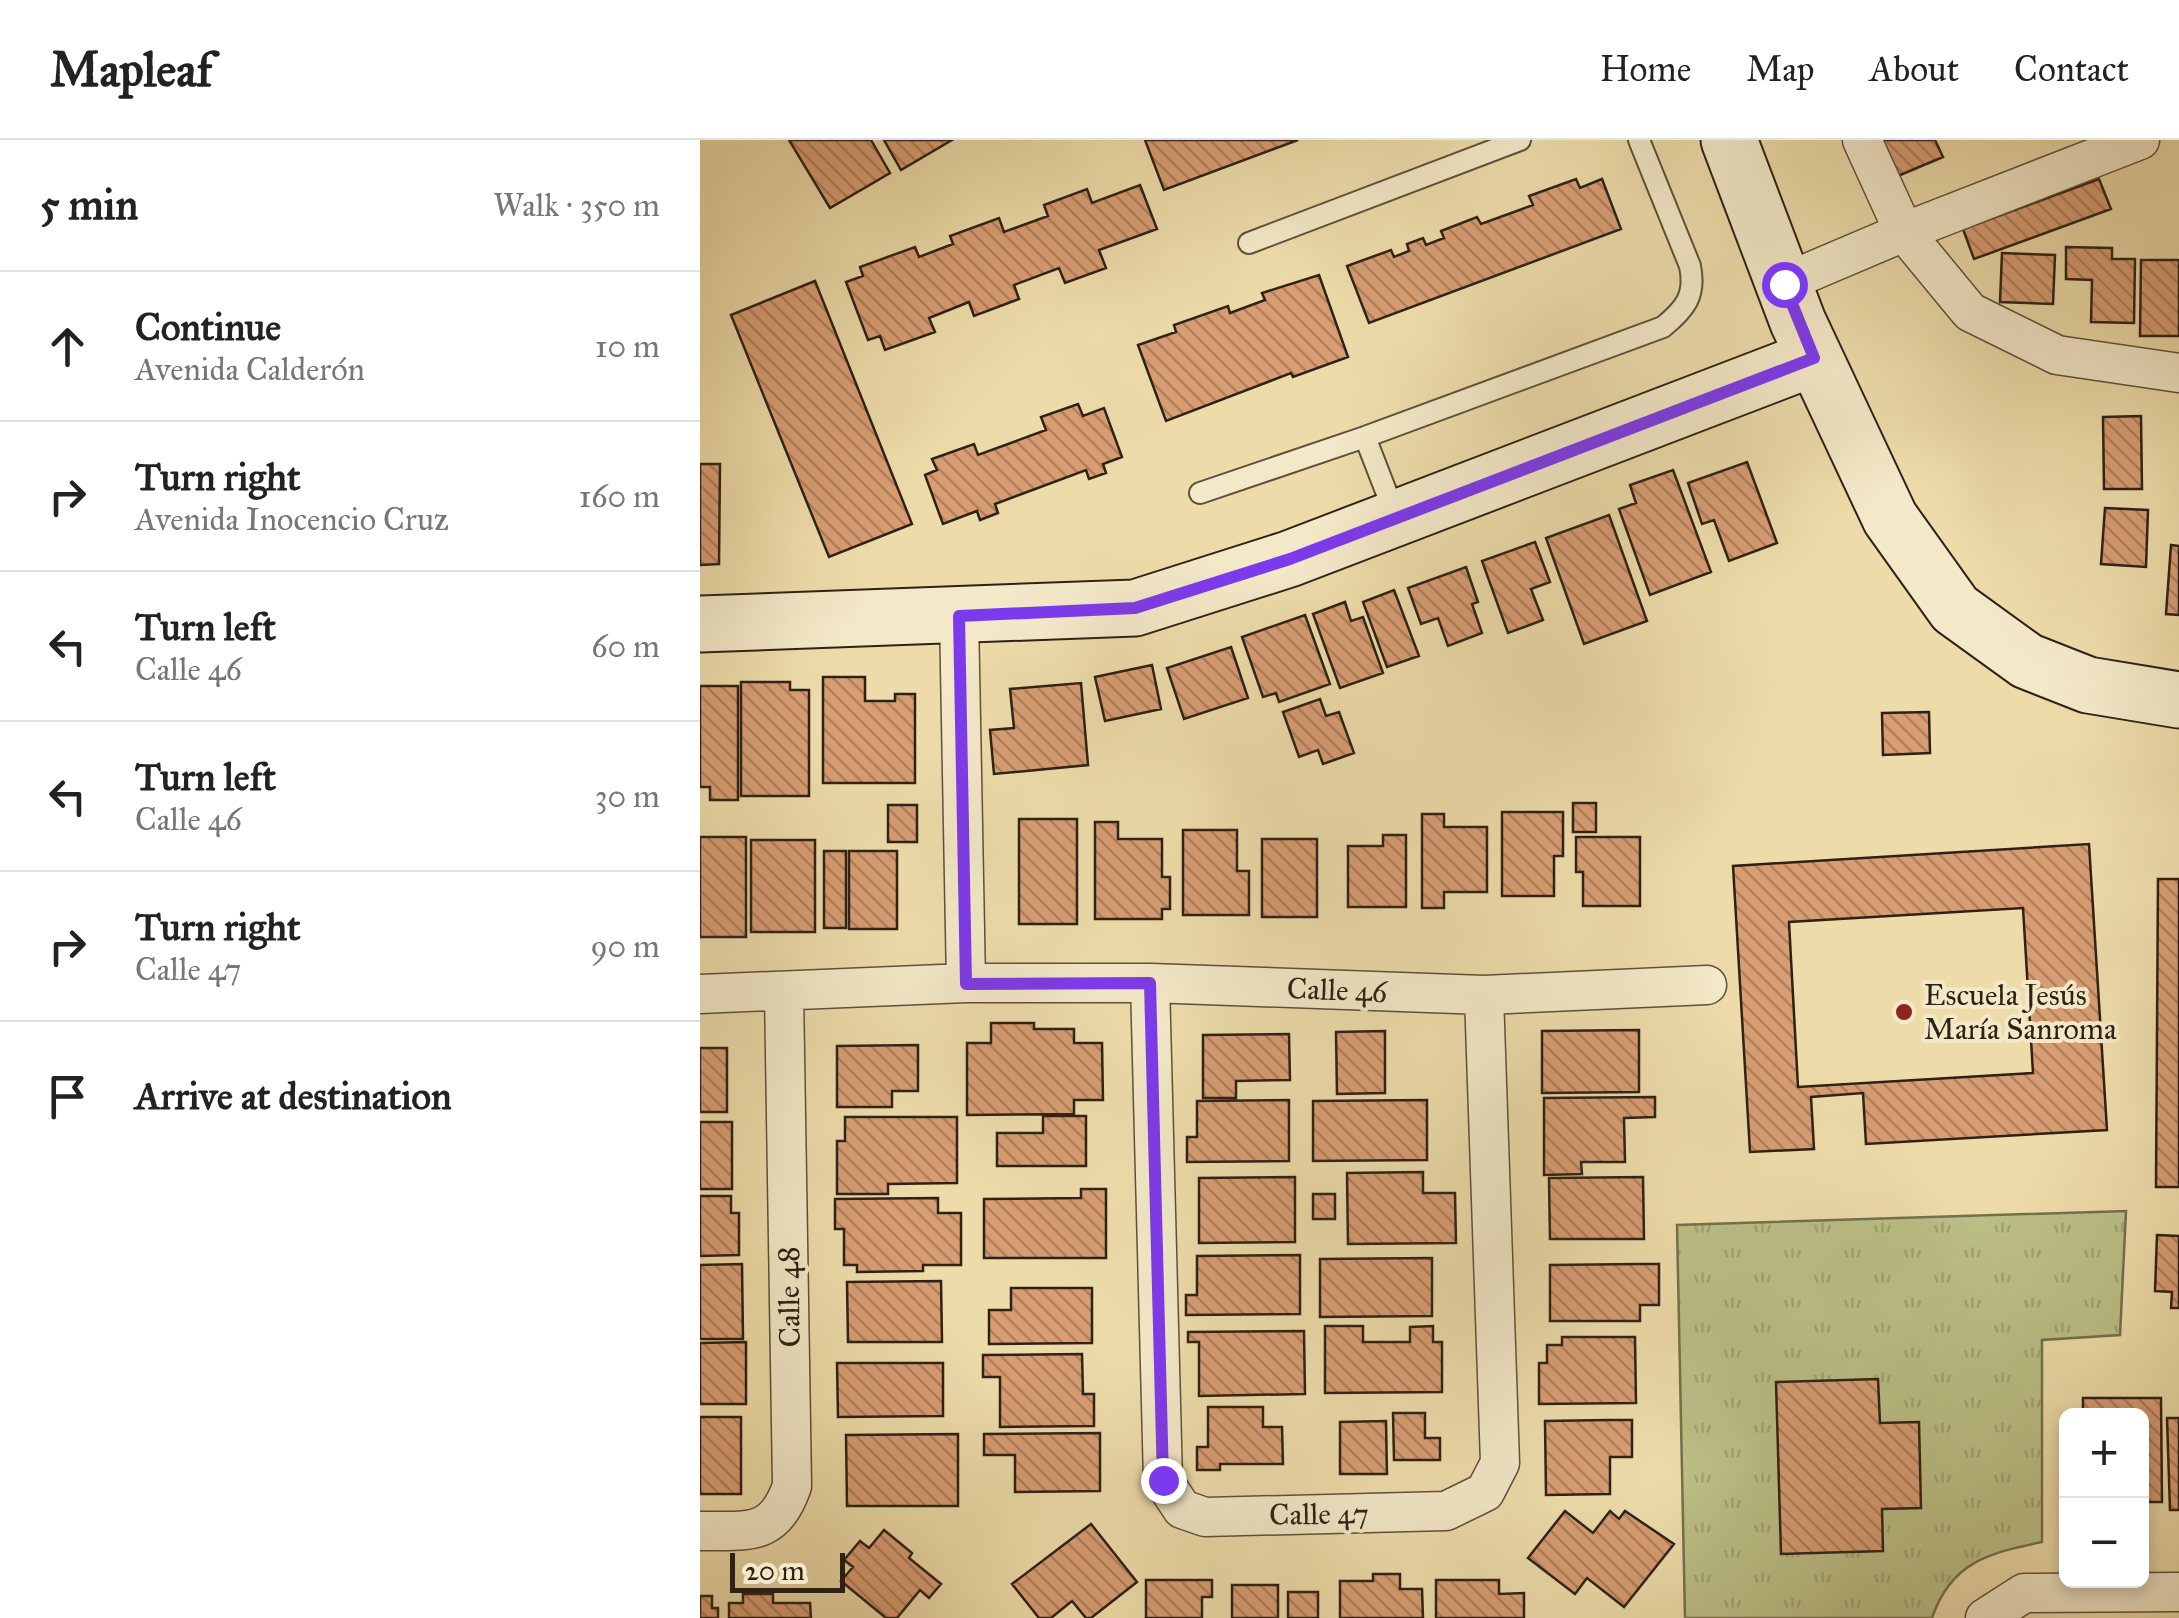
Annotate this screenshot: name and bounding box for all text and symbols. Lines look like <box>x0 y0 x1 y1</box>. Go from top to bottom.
text: Mapleaf <box>50 40 213 99</box>
text: Home <box>1600 48 1691 91</box>
text: Map <box>1746 48 1815 91</box>
text: About <box>1870 48 1959 91</box>
text: Contact <box>2014 48 2129 91</box>
text: 5 min <box>40 179 138 231</box>
text: Walk · 350 m <box>493 186 660 225</box>
route start <box>1762 262 1808 308</box>
text: Continue <box>135 304 281 350</box>
icon: ahead <box>40 319 95 374</box>
text: 10 m <box>595 327 660 366</box>
text: Avenida Calderón <box>135 350 365 389</box>
text: Turn right <box>135 454 301 500</box>
icon: right <box>40 469 95 524</box>
text: 160 m <box>579 477 660 516</box>
text: Avenida Inocencio Cruz <box>135 500 449 539</box>
text: Turn left <box>135 604 276 650</box>
icon: left <box>40 619 95 674</box>
text: 60 m <box>591 627 660 666</box>
text: Calle 46 <box>135 650 242 689</box>
text: Turn left <box>135 754 276 800</box>
icon: left <box>40 769 95 824</box>
text: 30 m <box>595 777 660 816</box>
text: Calle 46 <box>135 800 242 839</box>
text: Turn right <box>135 904 301 950</box>
icon: right <box>40 919 95 974</box>
text: 90 m <box>590 927 660 966</box>
text: Calle 47 <box>135 950 241 989</box>
street label: Calle 46 <box>1286 970 1389 1010</box>
place label: Escuela Jesús María Sanroma <box>1924 977 2117 1047</box>
marker: Escuela Jesús María Sanroma <box>1893 1001 1915 1023</box>
icon: arrive <box>40 1069 95 1124</box>
text: Arrive at destination <box>135 1073 452 1119</box>
street label: Calle 48 <box>770 1246 808 1348</box>
map controls <box>2059 1408 2149 1588</box>
button: + <box>2059 1408 2149 1498</box>
route end <box>1141 1458 1187 1504</box>
street label: Calle 47 <box>1269 1495 1369 1533</box>
button: − <box>2059 1498 2149 1588</box>
scale bar <box>730 1548 845 1592</box>
text: 20 m <box>745 1553 805 1588</box>

